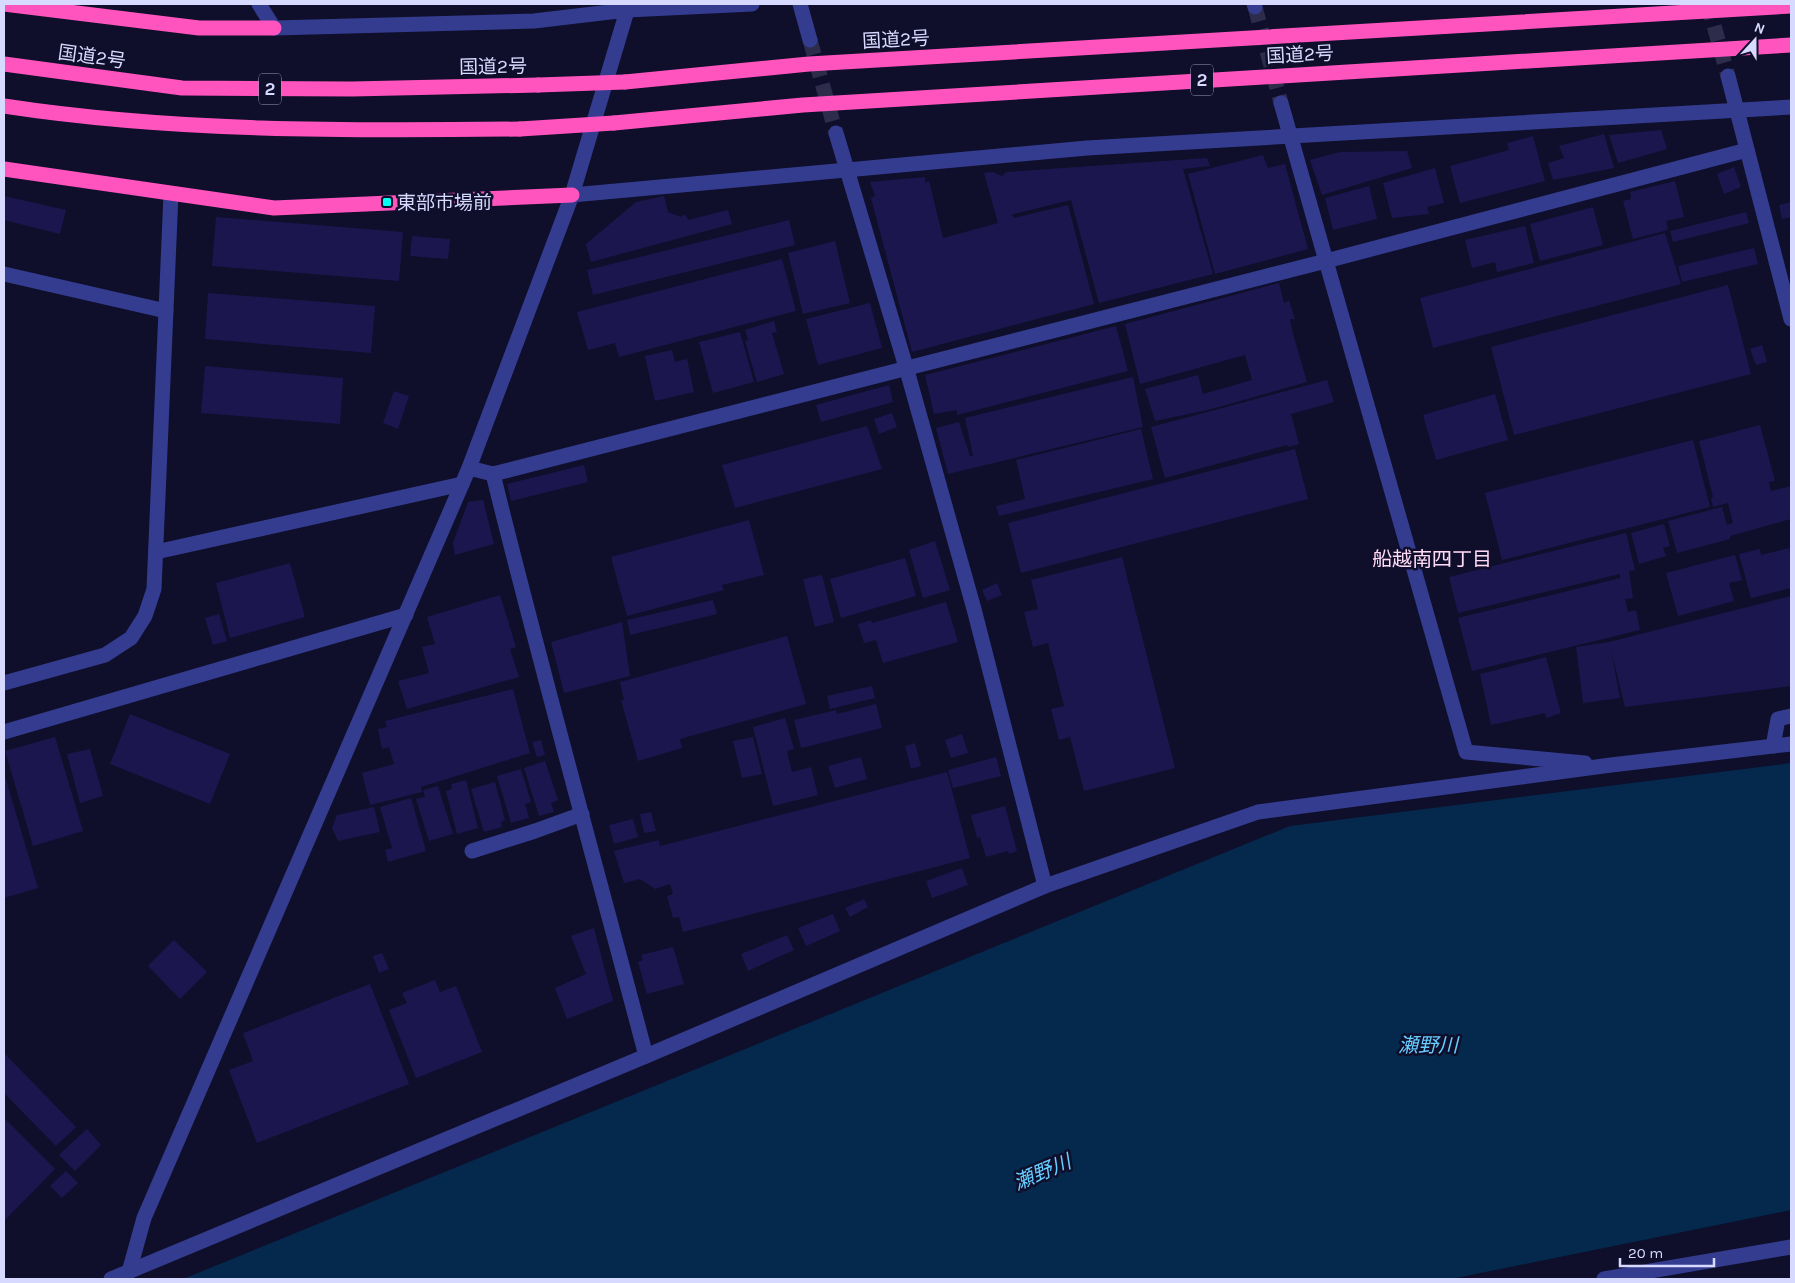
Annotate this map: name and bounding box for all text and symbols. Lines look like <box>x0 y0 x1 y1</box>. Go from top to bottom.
north arrow <box>1730 15 1780 65</box>
text: N <box>1752 19 1767 38</box>
street label: 国道2号 <box>862 27 931 53</box>
street label: 国道2号 <box>57 41 127 73</box>
street label: 国道2号 <box>1266 42 1335 68</box>
street label: 国道2号 <box>459 55 527 79</box>
road number: 2 <box>1191 64 1213 96</box>
road number: 2 <box>259 74 281 105</box>
place label: 東部市場前 <box>397 192 492 214</box>
marker: 東部市場前 <box>381 196 393 208</box>
district label: 船越南四丁目 <box>1372 548 1492 571</box>
water label: 瀬野川 <box>1398 1034 1460 1057</box>
water label: 瀬野川 <box>1010 1149 1076 1195</box>
scale bar <box>1620 1236 1714 1268</box>
text: 20 m <box>1628 1244 1663 1262</box>

